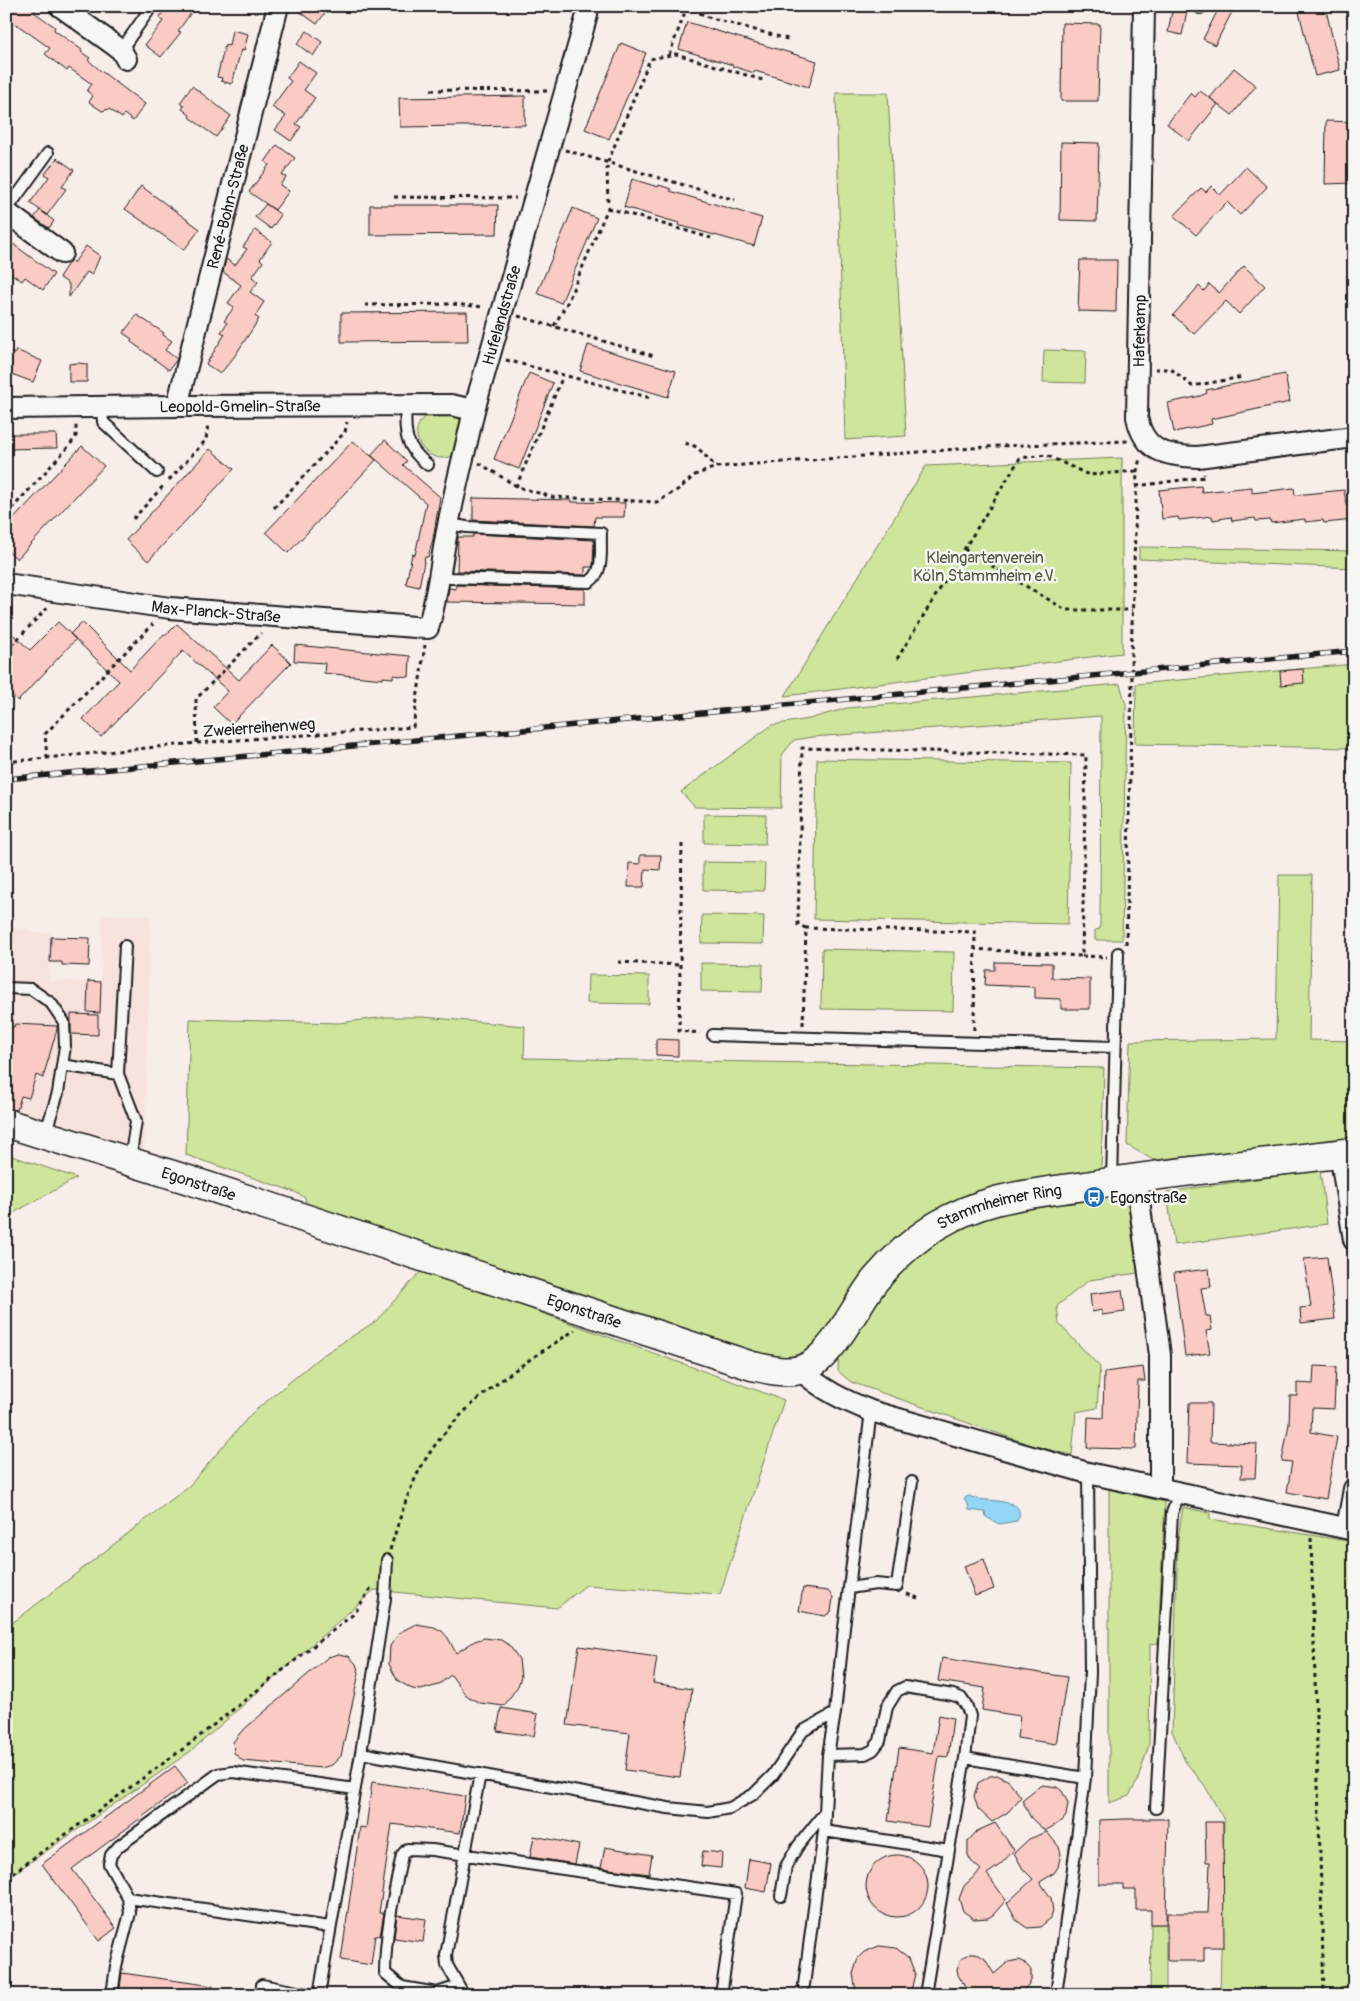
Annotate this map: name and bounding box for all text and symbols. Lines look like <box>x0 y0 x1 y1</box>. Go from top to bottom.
street label: René-Bohn-Straße <box>203 142 254 271</box>
street label: Hufelandstraße <box>478 263 526 368</box>
street label: Haferkamp <box>1129 295 1151 367</box>
street label: Leopold-Gmelin-Straße <box>159 396 321 417</box>
park label: Kleingartenverein Köln Stammheim e.V. <box>913 548 1057 586</box>
street label: Max-Planck-Straße <box>150 596 281 628</box>
street label: Zweierreihenweg <box>202 714 316 742</box>
street label: Egonstraße <box>159 1163 238 1206</box>
street label: Stammheimer Ring <box>933 1180 1063 1234</box>
bus stop icon: Egonstraße <box>1082 1185 1106 1209</box>
place label: Egonstraße <box>1110 1188 1187 1208</box>
street label: Egonstraße <box>544 1290 624 1333</box>

